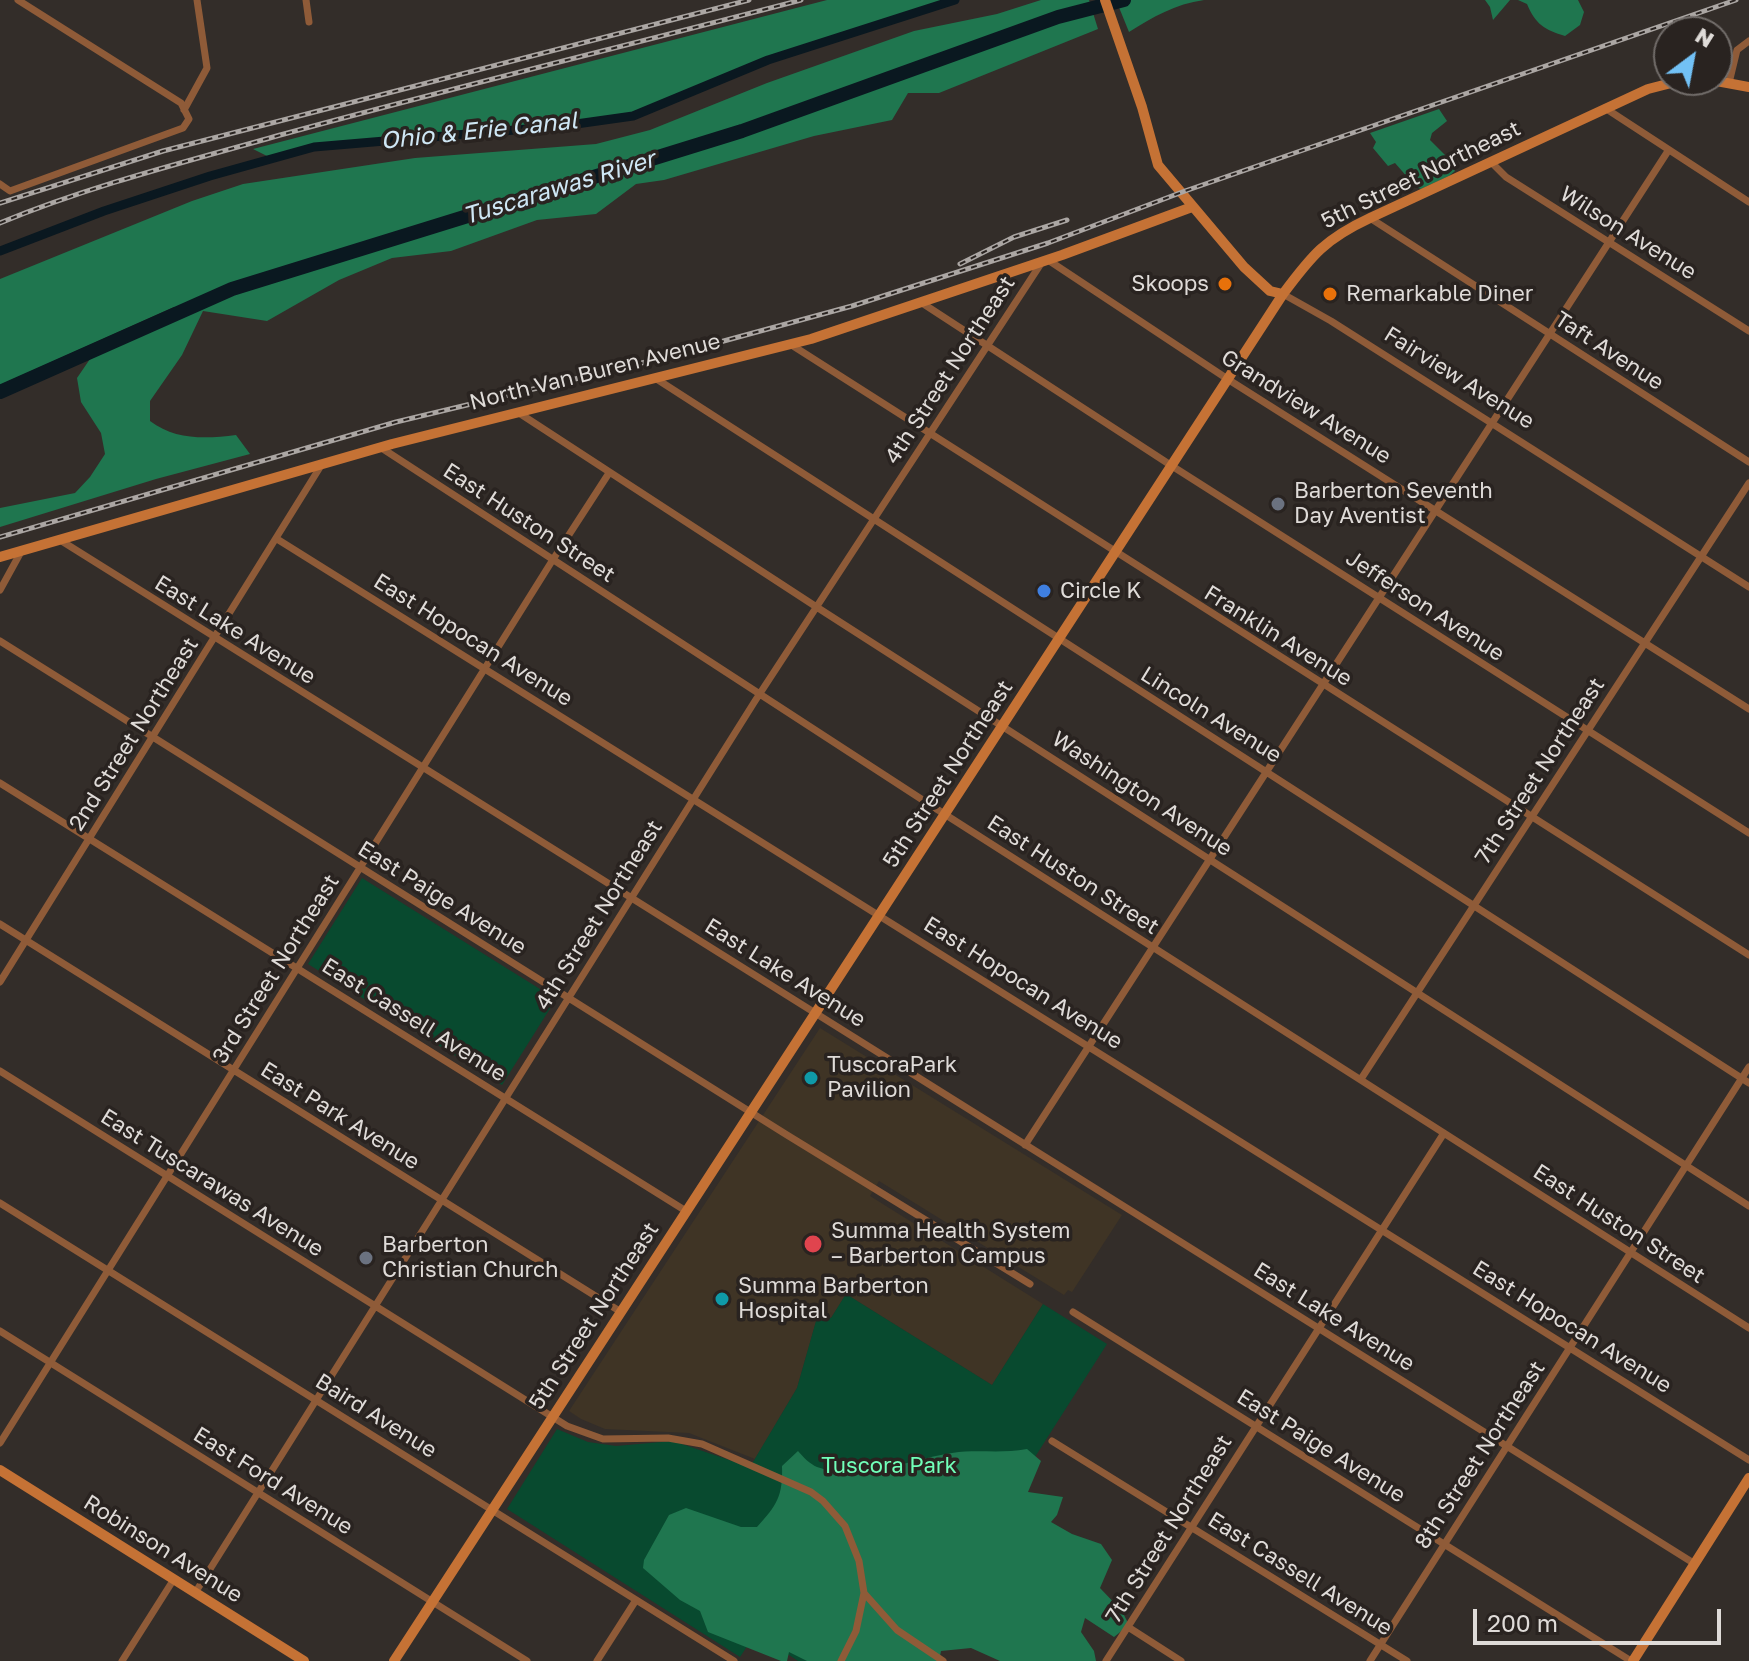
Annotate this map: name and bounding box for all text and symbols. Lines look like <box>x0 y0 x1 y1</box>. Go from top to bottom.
north arrow <box>1653 16 1733 96</box>
text: N <box>1691 21 1719 53</box>
water label: Ohio & Erie Canal <box>379 106 579 156</box>
street label: 5th Street Northeast <box>1317 115 1525 235</box>
water label: Tuscarawas River <box>460 145 658 231</box>
street label: Wilson Avenue <box>1555 181 1701 285</box>
street label: 4th Street Northeast <box>879 271 1021 469</box>
place label: Skoops <box>1131 271 1209 297</box>
marker: Skoops <box>1216 275 1234 293</box>
place label: Remarkable Diner <box>1346 281 1533 307</box>
marker: Remarkable Diner <box>1321 285 1339 303</box>
street label: Taft Avenue <box>1550 306 1668 396</box>
street label: Fairview Avenue <box>1379 321 1539 435</box>
street label: North Van Buren Avenue <box>467 328 723 416</box>
street label: Grandview Avenue <box>1216 344 1396 470</box>
street label: East Huston Street <box>438 458 620 588</box>
place label: Barberton Seventh Day Aventist <box>1294 478 1493 530</box>
marker: Barberton Seventh Day Aventist <box>1269 495 1287 513</box>
street label: Jefferson Avenue <box>1341 545 1509 667</box>
street label: East Hopocan Avenue <box>369 568 577 712</box>
street label: East Lake Avenue <box>150 570 320 690</box>
place label: Circle K <box>1060 578 1141 604</box>
street label: Franklin Avenue <box>1199 580 1357 692</box>
marker: Circle K <box>1035 582 1053 600</box>
street label: 2nd Street Northeast <box>64 633 204 835</box>
street label: Lincoln Avenue <box>1136 661 1286 769</box>
street label: 7th Street Northeast <box>1470 673 1610 869</box>
street label: 5th Street Northeast <box>878 675 1018 873</box>
street label: Washington Avenue <box>1047 726 1237 862</box>
street label: East Huston Street <box>982 810 1164 940</box>
street label: 4th Street Northeast <box>530 815 668 1015</box>
street label: East Paige Avenue <box>353 836 531 960</box>
street label: 3rd Street Northeast <box>207 870 345 1068</box>
street label: East Hopocan Avenue <box>919 911 1127 1055</box>
street label: East Lake Avenue <box>700 913 870 1033</box>
street label: East Cassell Avenue <box>317 953 511 1087</box>
place label: TuscoraPark Pavilion <box>827 1052 957 1104</box>
street label: East Park Avenue <box>256 1056 424 1176</box>
marker: TuscoraPark Pavilion <box>802 1069 820 1087</box>
street label: East Tuscarawas Avenue <box>96 1103 328 1263</box>
street label: East Huston Street <box>1528 1159 1710 1289</box>
street label: 5th Street Northeast <box>524 1217 664 1415</box>
place label: Summa Health System – Barberton Campus <box>831 1218 1070 1270</box>
place label: Barberton Christian Church <box>382 1232 558 1284</box>
marker: Summa Health System – Barberton Campus <box>802 1233 824 1255</box>
marker: Barberton Christian Church <box>357 1249 375 1267</box>
street label: East Hopocan Avenue <box>1468 1255 1676 1399</box>
street label: East Lake Avenue <box>1249 1257 1419 1377</box>
place label: Summa Barberton Hospital <box>738 1273 929 1324</box>
marker: Summa Barberton Hospital <box>713 1290 731 1308</box>
street label: 8th Street Northeast <box>1409 1356 1551 1554</box>
street label: Baird Avenue <box>310 1368 442 1464</box>
street label: East Paige Avenue <box>1232 1384 1410 1508</box>
street label: East Ford Avenue <box>189 1421 357 1541</box>
street label: 7th Street Northeast <box>1100 1430 1238 1628</box>
park label: Tuscora Park <box>821 1453 957 1479</box>
street label: Robinson Avenue <box>79 1489 247 1609</box>
street label: East Cassell Avenue <box>1203 1507 1397 1641</box>
scale bar <box>1477 1593 1725 1643</box>
text: 200 m <box>1487 1608 1558 1637</box>

